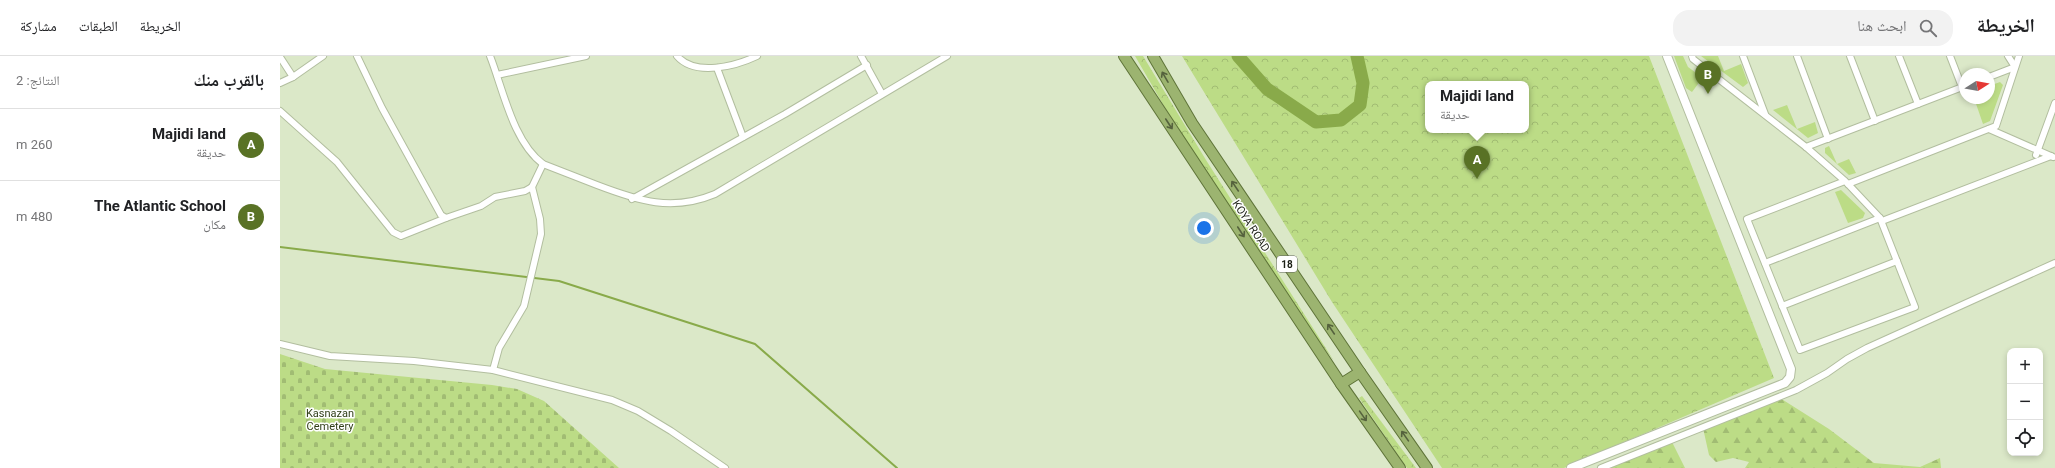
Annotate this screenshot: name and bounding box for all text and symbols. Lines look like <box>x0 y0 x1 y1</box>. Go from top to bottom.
search box <box>1673 10 1953 46</box>
text: الخريطة <box>1977 14 2035 37</box>
text: ابحث هنا <box>1857 17 1907 35</box>
icon: search <box>1917 17 1939 39</box>
text: مشاركة <box>20 18 57 34</box>
text: الطبقات <box>79 18 118 34</box>
text: الخريطة <box>140 18 181 34</box>
pin: B <box>1695 61 1721 94</box>
north arrow <box>1959 68 1995 104</box>
text: بالقرب منك <box>193 70 264 90</box>
one-way arrow <box>1161 71 1169 83</box>
text: النتائج: 2 <box>16 73 60 88</box>
popup <box>1425 81 1529 133</box>
text: Majidi land <box>1440 87 1514 105</box>
text: حديقة <box>1440 107 1470 122</box>
one-way arrow <box>1165 118 1173 129</box>
text: Majidi land <box>152 125 226 143</box>
text: 260 m <box>16 137 53 152</box>
text: A <box>247 137 255 152</box>
text: حديقة <box>196 145 226 160</box>
pin: A <box>1464 146 1490 179</box>
one-way arrow <box>1231 181 1239 192</box>
text: The Atlantic School <box>94 197 226 215</box>
street label: KOYA ROAD <box>1230 198 1272 254</box>
text: 480 m <box>16 209 53 224</box>
text: B <box>247 209 255 224</box>
text: مكان <box>203 217 226 232</box>
your location <box>1194 218 1214 238</box>
one-way arrow <box>1237 226 1245 238</box>
road number: 18 <box>1277 256 1297 272</box>
one-way arrow <box>1327 324 1335 335</box>
map controls <box>2007 348 2043 456</box>
button: + <box>2007 348 2043 384</box>
button: − <box>2007 384 2043 420</box>
park label: Kasnazan Cemetery <box>306 407 354 433</box>
one-way arrow <box>1359 410 1367 421</box>
button: locate <box>2007 420 2043 456</box>
one-way arrow <box>1401 431 1409 442</box>

